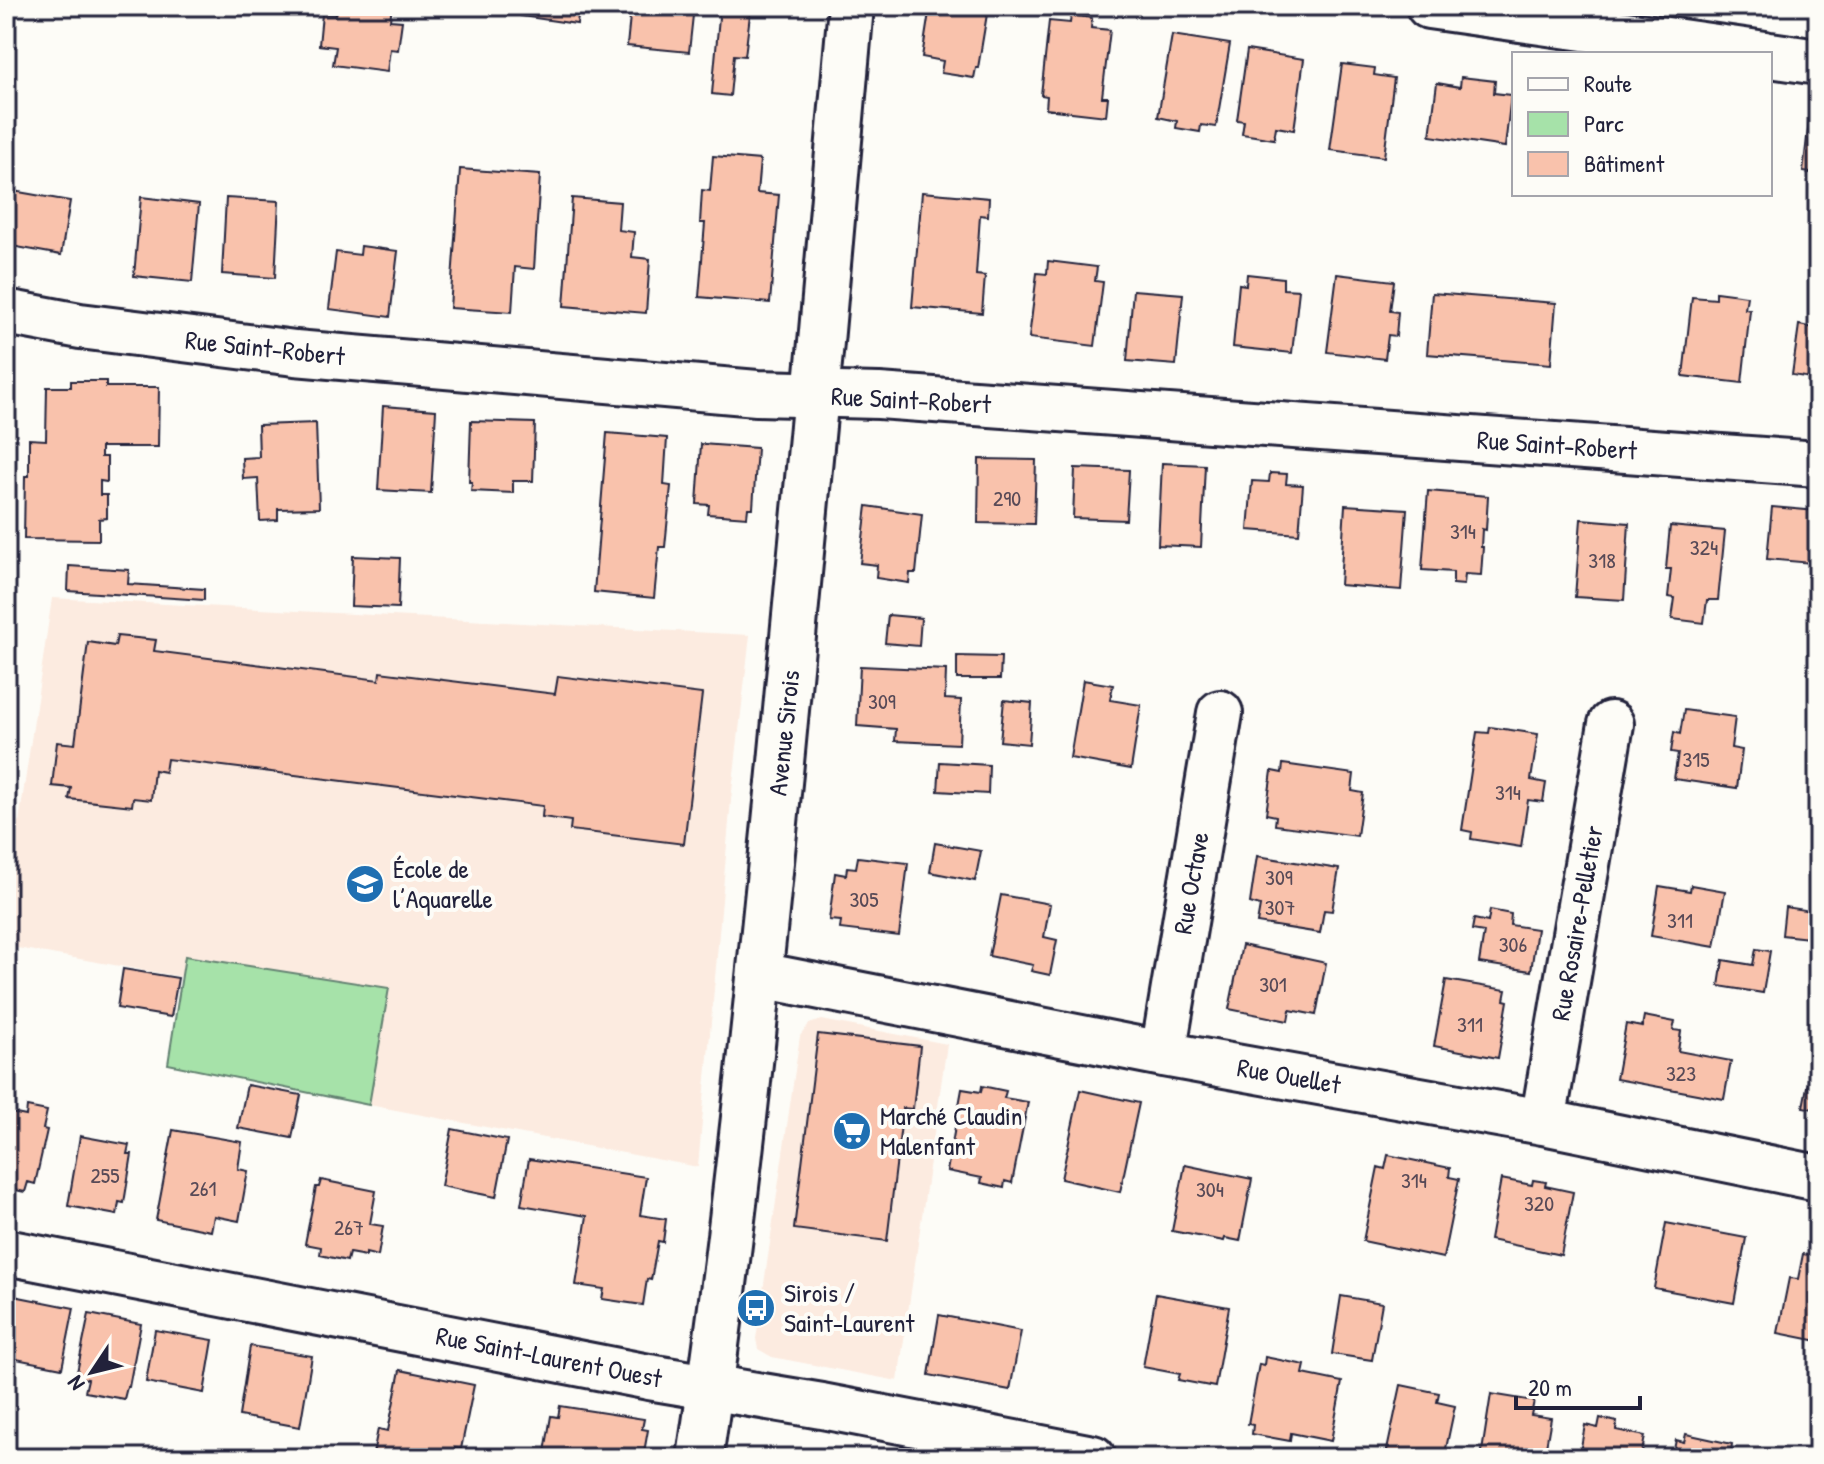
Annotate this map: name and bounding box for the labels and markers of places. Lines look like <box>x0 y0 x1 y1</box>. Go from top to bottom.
place label: École de l’Aquarelle <box>393 851 493 916</box>
school or university icon: École de l’Aquarelle <box>344 863 386 905</box>
place label: Marché Claudin Malenfant <box>880 1098 1022 1163</box>
supermarket icon: Marché Claudin Malenfant <box>831 1110 873 1152</box>
place label: Sirois / Saint-Laurent <box>784 1275 916 1340</box>
bus stop icon: Sirois / Saint-Laurent <box>735 1287 777 1329</box>

